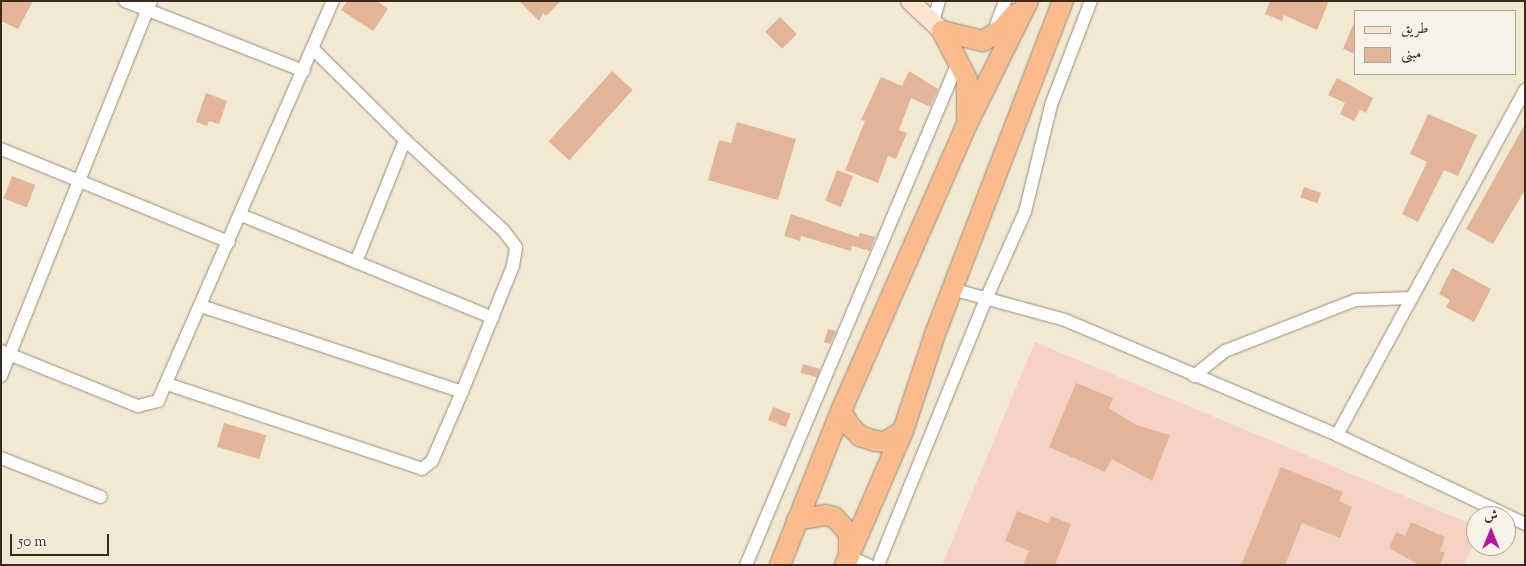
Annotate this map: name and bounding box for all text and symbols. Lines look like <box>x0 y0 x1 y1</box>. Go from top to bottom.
legend <box>1354 10 1516 75</box>
text: طريق <box>1401 19 1428 40</box>
text: مبنى <box>1401 44 1421 65</box>
north arrow <box>1466 506 1516 556</box>
text: ش <box>1484 507 1498 527</box>
scale bar <box>12 524 111 556</box>
text: 50 m <box>18 532 47 553</box>

